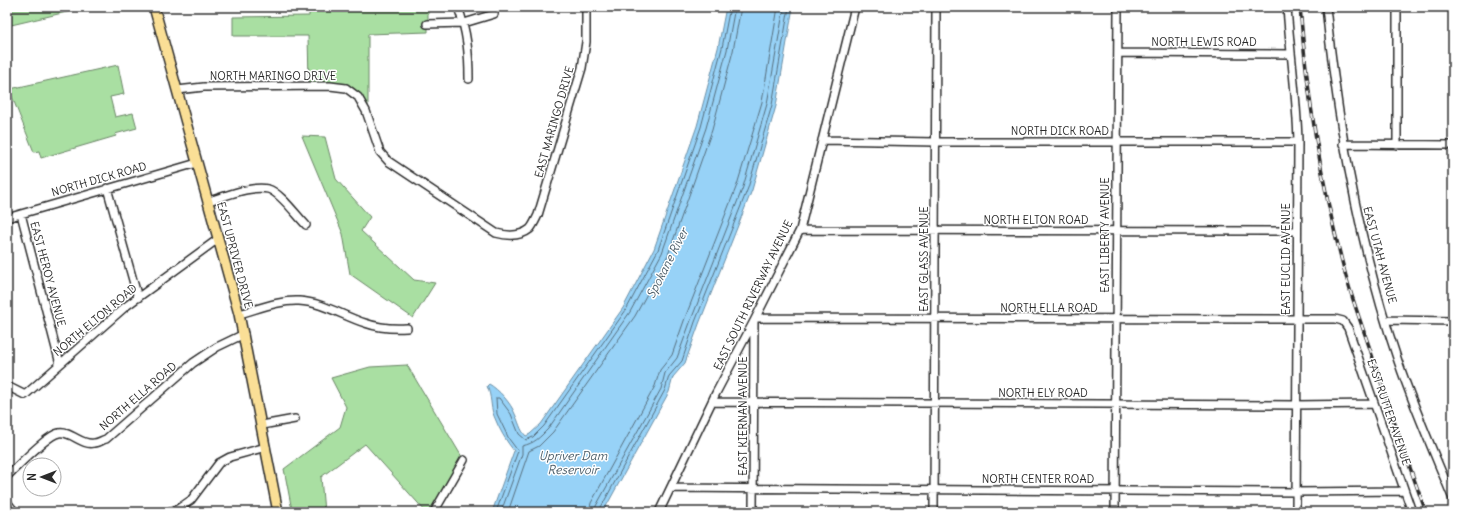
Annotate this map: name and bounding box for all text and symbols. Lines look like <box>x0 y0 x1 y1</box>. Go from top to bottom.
street label: NORTH LEWIS ROAD <box>1151 35 1257 49</box>
street label: EAST MARINGO DRIVE <box>531 65 577 179</box>
street label: NORTH MARINGO DRIVE <box>210 69 336 83</box>
street label: NORTH DICK ROAD <box>1011 124 1109 138</box>
street label: NORTH DICK ROAD <box>50 159 148 199</box>
street label: EAST LIBERTY AVENUE <box>1098 177 1112 293</box>
street label: EAST UPRIVER DRIVE <box>214 200 256 310</box>
street label: EAST EUCLID AVENUE <box>1279 203 1293 315</box>
street label: EAST UTAH AVENUE <box>1360 205 1400 305</box>
street label: EAST GLASS AVENUE <box>917 206 931 312</box>
street label: NORTH ELTON ROAD <box>983 213 1089 227</box>
street label: EAST SOUTH RIVERWAY AVENUE <box>710 218 796 372</box>
street label: EAST HEROY AVENUE <box>27 220 69 328</box>
water label: Spokane River <box>643 223 692 301</box>
street label: NORTH ELTON ROAD <box>50 281 140 359</box>
street label: NORTH ELLA ROAD <box>1000 301 1098 315</box>
street label: EAST KIERNAN AVENUE <box>736 356 750 476</box>
street label: EAST RUTTER AVENUE <box>1364 357 1414 467</box>
street label: NORTH ELLA ROAD <box>97 359 180 433</box>
street label: NORTH ELY ROAD <box>998 386 1088 400</box>
water label: Upriver Dam Reservoir <box>539 448 608 477</box>
north arrow <box>22 457 62 497</box>
street label: NORTH CENTER ROAD <box>982 472 1094 486</box>
text: N <box>25 473 39 481</box>

